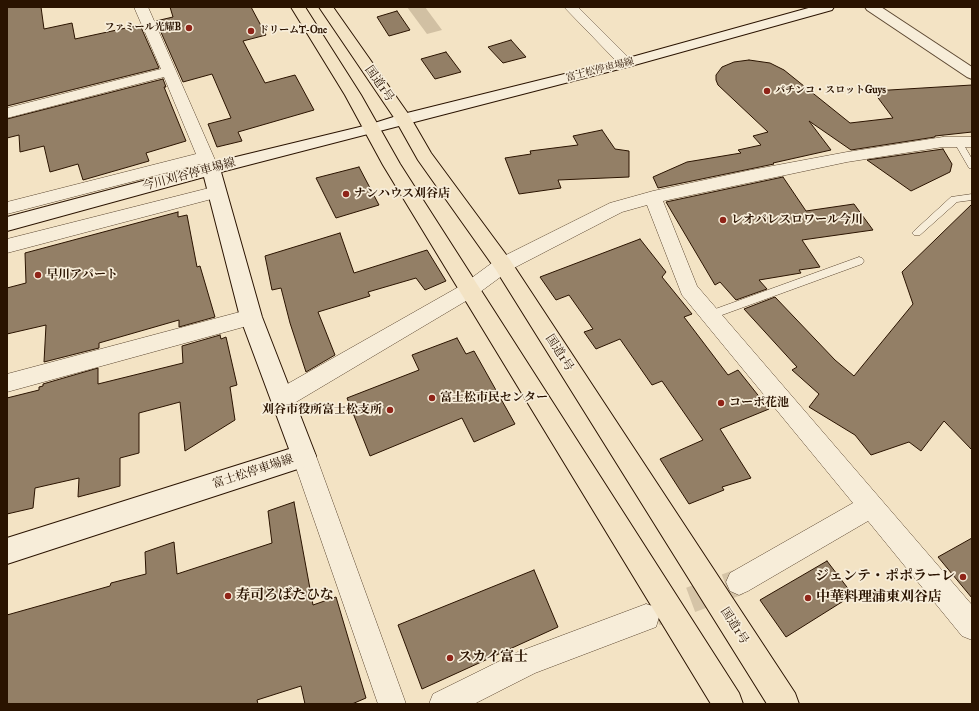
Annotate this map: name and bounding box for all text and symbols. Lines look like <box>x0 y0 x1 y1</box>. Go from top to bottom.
place label: ファミール光耀B <box>104 22 181 34</box>
marker: ファミール光耀B <box>184 23 194 33</box>
place label: ドリームT-One <box>259 25 327 37</box>
marker: ドリームT-One <box>246 26 256 36</box>
street label: 富士松停車場線 <box>565 56 635 84</box>
street label: 国道1号 <box>361 63 397 105</box>
place label: パチンコ・スロットGuys <box>775 85 886 97</box>
marker: パチンコ・スロットGuys <box>762 86 772 96</box>
street label: 今川刈谷停車場線 <box>141 156 237 194</box>
place label: ナンハウス刈谷店 <box>354 187 450 201</box>
marker: ナンハウス刈谷店 <box>341 189 351 199</box>
place label: レオパレスロワール今川 <box>731 213 863 227</box>
marker: レオパレスロワール今川 <box>718 215 728 225</box>
place label: 早川アパート <box>46 268 118 282</box>
marker: 早川アパート <box>33 270 43 280</box>
street label: 国道1号 <box>542 332 576 374</box>
place label: 富士松市民センター <box>440 391 548 405</box>
marker: 富士松市民センター <box>427 393 437 403</box>
place label: コーポ花池 <box>729 396 789 410</box>
marker: コーポ花池 <box>716 398 726 408</box>
place label: 刈谷市役所富士松支所 <box>262 403 382 417</box>
marker: 刈谷市役所富士松支所 <box>385 405 395 415</box>
street label: 富士松停車場線 <box>211 452 295 492</box>
place label: ジェンテ・ポポラーレ <box>815 569 955 585</box>
marker: ジェンテ・ポポラーレ <box>958 572 968 582</box>
place label: 寿司ろばたひな <box>236 588 334 604</box>
place label: 中華料理浦東刈谷店 <box>816 590 942 606</box>
marker: 寿司ろばたひな <box>223 591 233 601</box>
marker: 中華料理浦東刈谷店 <box>803 593 813 603</box>
street label: 国道1号 <box>717 605 751 647</box>
place label: スカイ富士 <box>458 650 528 666</box>
marker: スカイ富士 <box>445 653 455 663</box>

